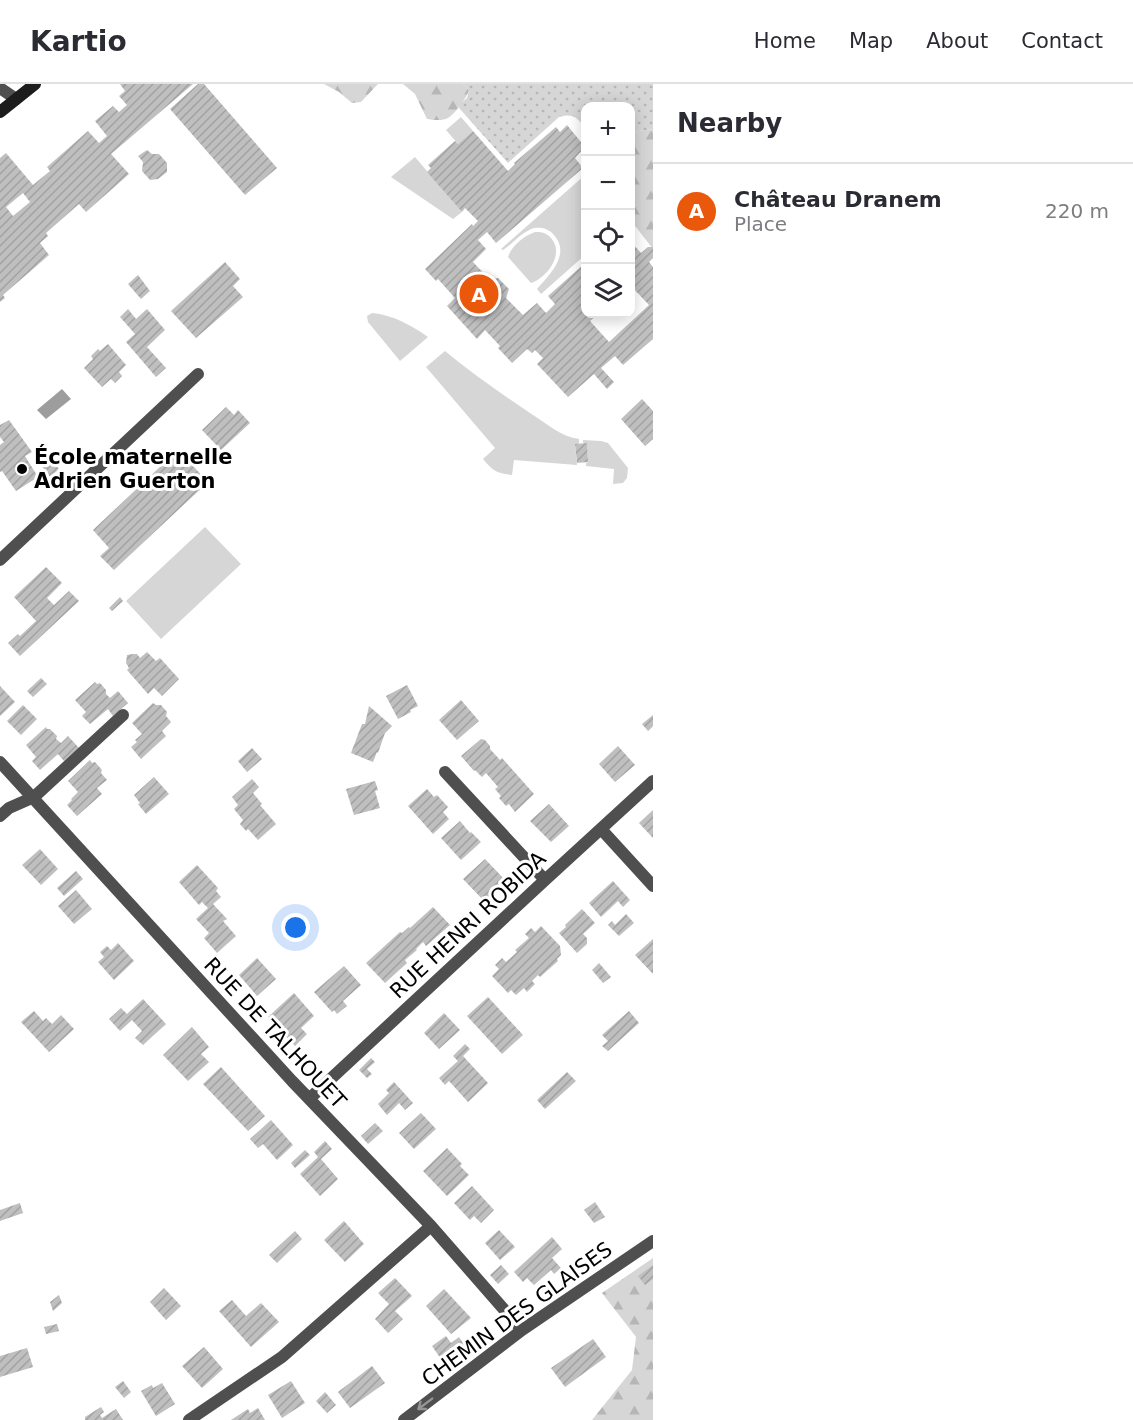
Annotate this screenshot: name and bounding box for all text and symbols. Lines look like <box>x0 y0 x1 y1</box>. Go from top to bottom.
text: Kartio <box>30 25 127 58</box>
text: Home <box>754 29 816 53</box>
text: Map <box>849 29 893 53</box>
text: About <box>926 29 988 53</box>
text: Contact <box>1021 29 1103 53</box>
map controls <box>581 102 635 318</box>
button: + <box>581 102 635 156</box>
text: Nearby <box>677 108 782 138</box>
button: − <box>581 156 635 210</box>
text: Château Dranem <box>734 187 942 212</box>
text: A <box>689 199 704 223</box>
text: 220 m <box>1045 199 1109 223</box>
button: locate <box>581 210 635 264</box>
text: Place <box>734 212 787 236</box>
button: layers <box>581 264 635 318</box>
pin: A <box>460 272 498 316</box>
place label: École maternelle Adrien Guerton <box>34 444 233 493</box>
marker: École maternelle Adrien Guerton <box>15 462 29 476</box>
street label: RUE HENRI ROBIDA <box>385 846 551 1003</box>
your location <box>281 913 310 942</box>
street label: RUE DE TALHOUET <box>199 953 351 1113</box>
street label: CHEMIN DES GLAISES <box>417 1237 617 1391</box>
one-way arrow <box>418 1397 434 1410</box>

